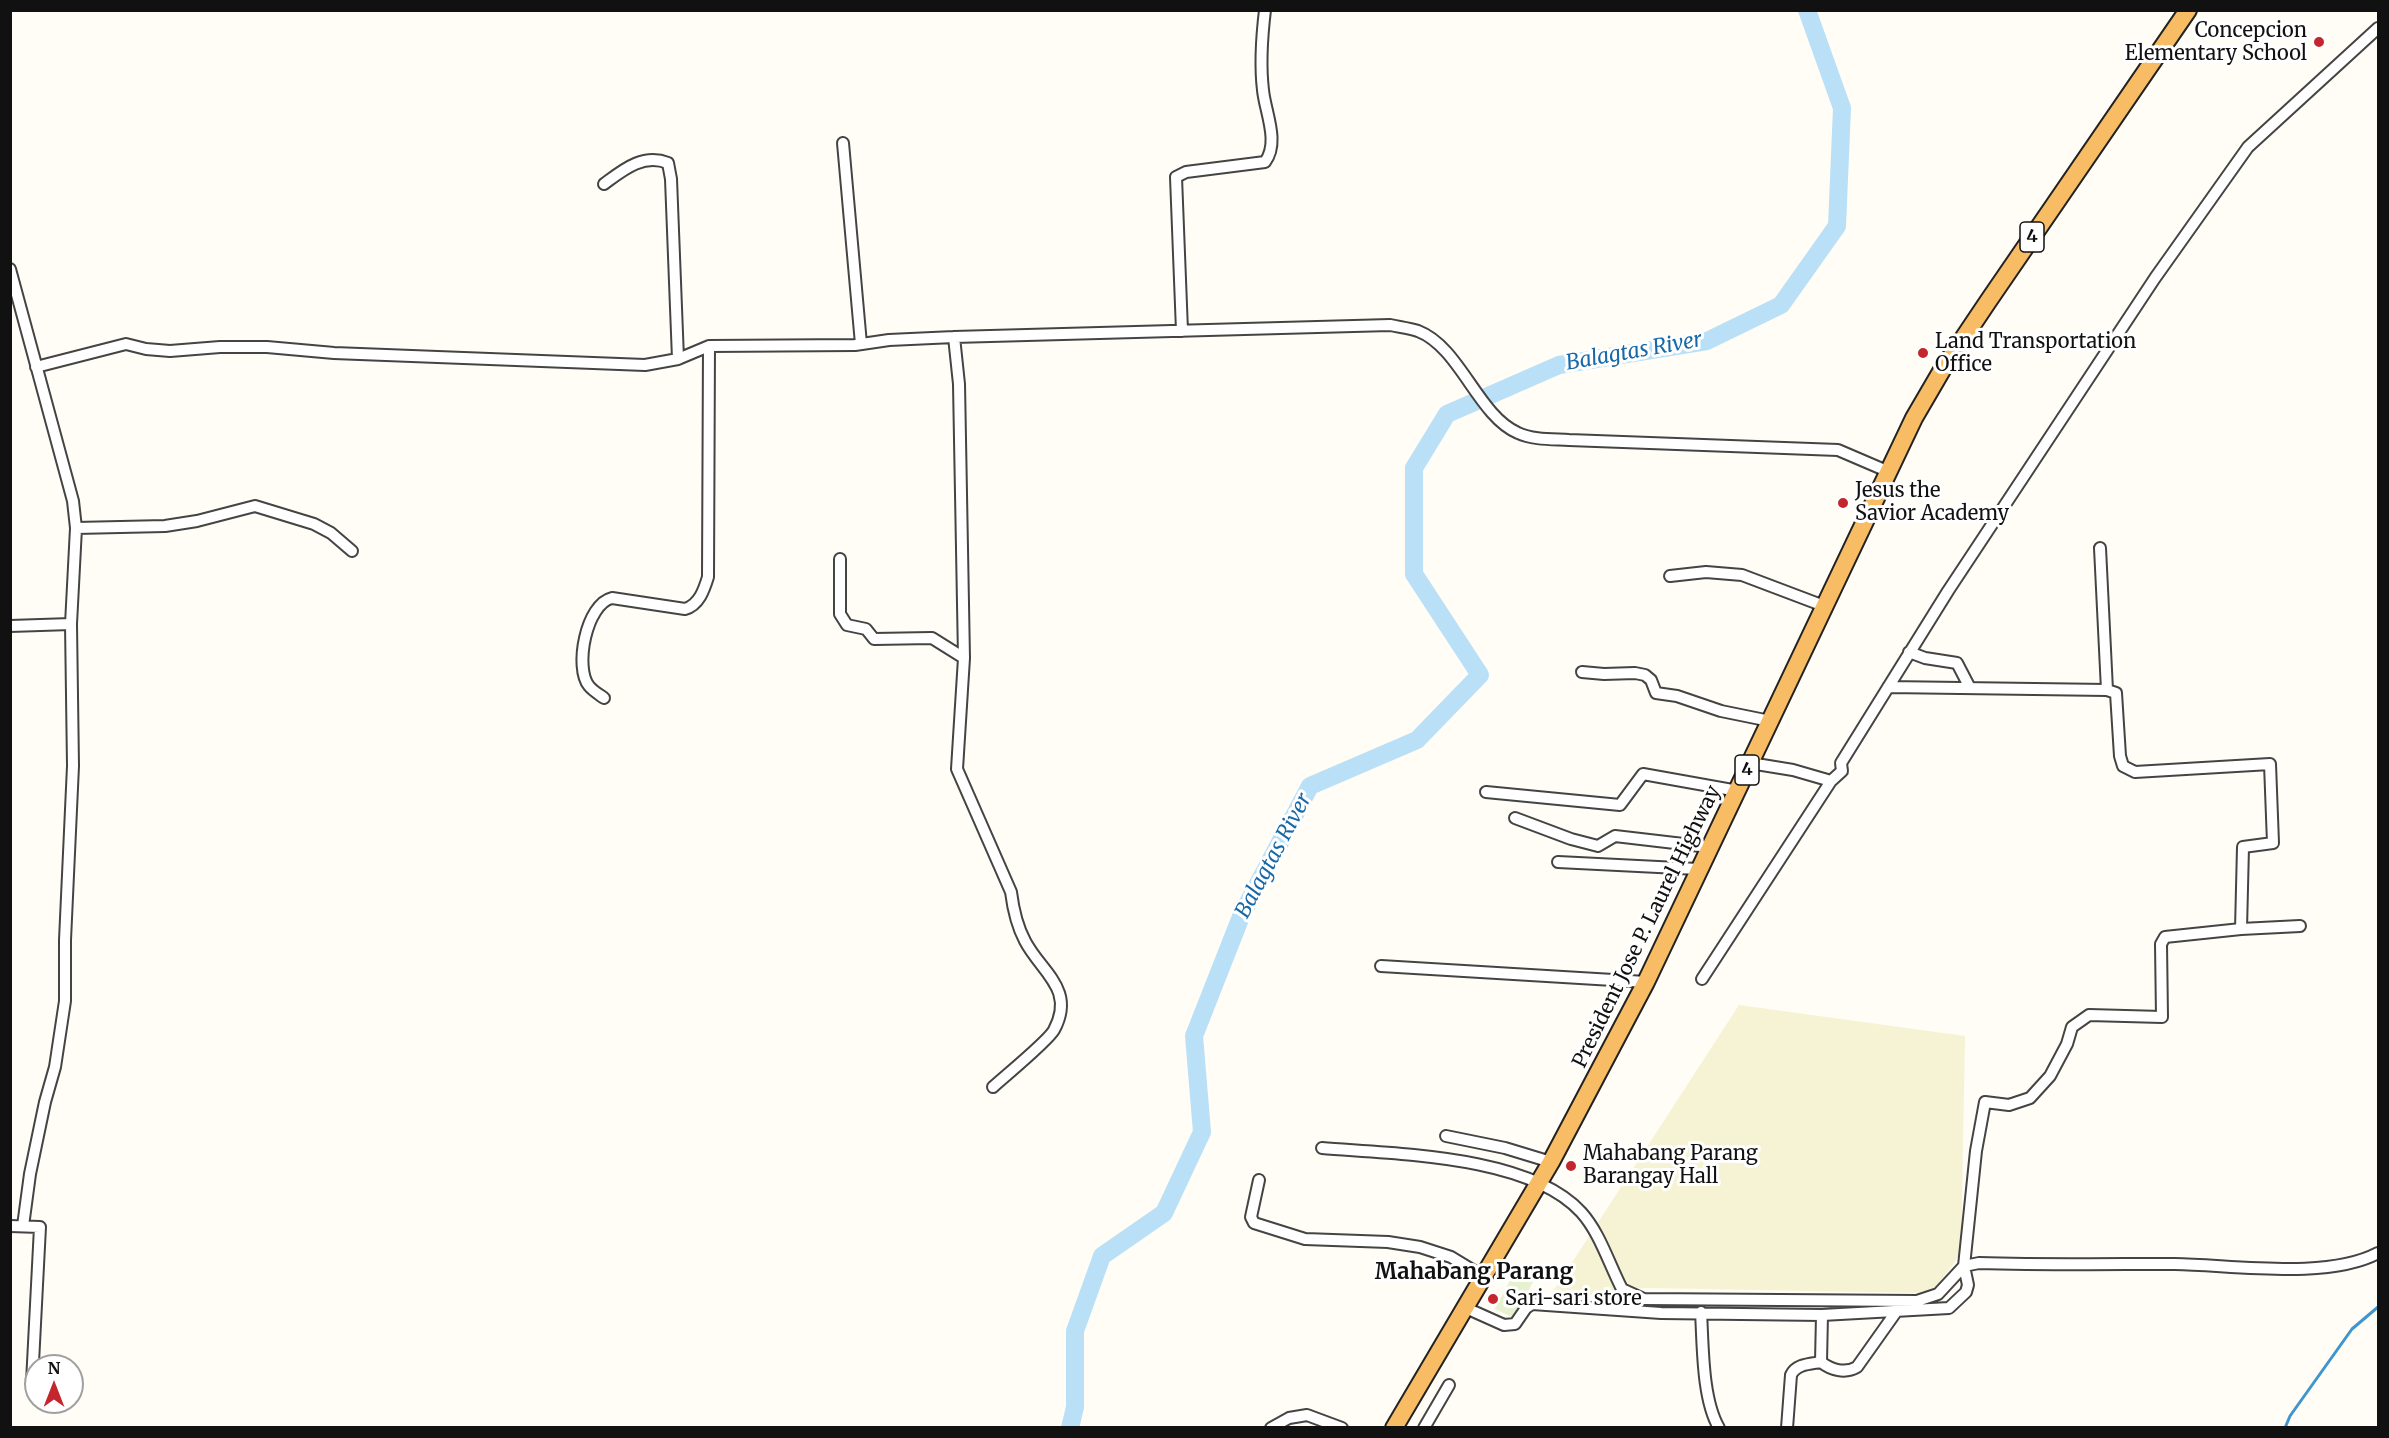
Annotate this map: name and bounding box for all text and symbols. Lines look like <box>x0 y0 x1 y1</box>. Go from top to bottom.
place label: Concepcion Elementary School <box>2125 19 2307 66</box>
marker: Concepcion Elementary School <box>2312 35 2326 49</box>
road number: 4 <box>2020 222 2044 252</box>
water label: Balagtas River <box>1564 328 1704 376</box>
place label: Land Transportation Office <box>1935 330 2136 377</box>
marker: Land Transportation Office <box>1916 346 1930 360</box>
place label: Jesus the Savior Academy <box>1855 479 2009 526</box>
marker: Jesus the Savior Academy <box>1836 496 1850 510</box>
road number: 4 <box>1735 755 1759 785</box>
street label: President Jose P. Laurel Highway <box>1568 782 1726 1072</box>
water label: Balagtas River <box>1231 789 1317 923</box>
place label: Mahabang Parang Barangay Hall <box>1583 1142 1758 1189</box>
marker: Mahabang Parang Barangay Hall <box>1564 1159 1578 1173</box>
district label: Mahabang Parang <box>1375 1260 1573 1286</box>
place label: Sari-sari store <box>1505 1287 1642 1311</box>
marker: Sari-sari store <box>1486 1292 1500 1306</box>
north arrow <box>24 1354 84 1414</box>
text: N <box>48 1358 60 1378</box>

